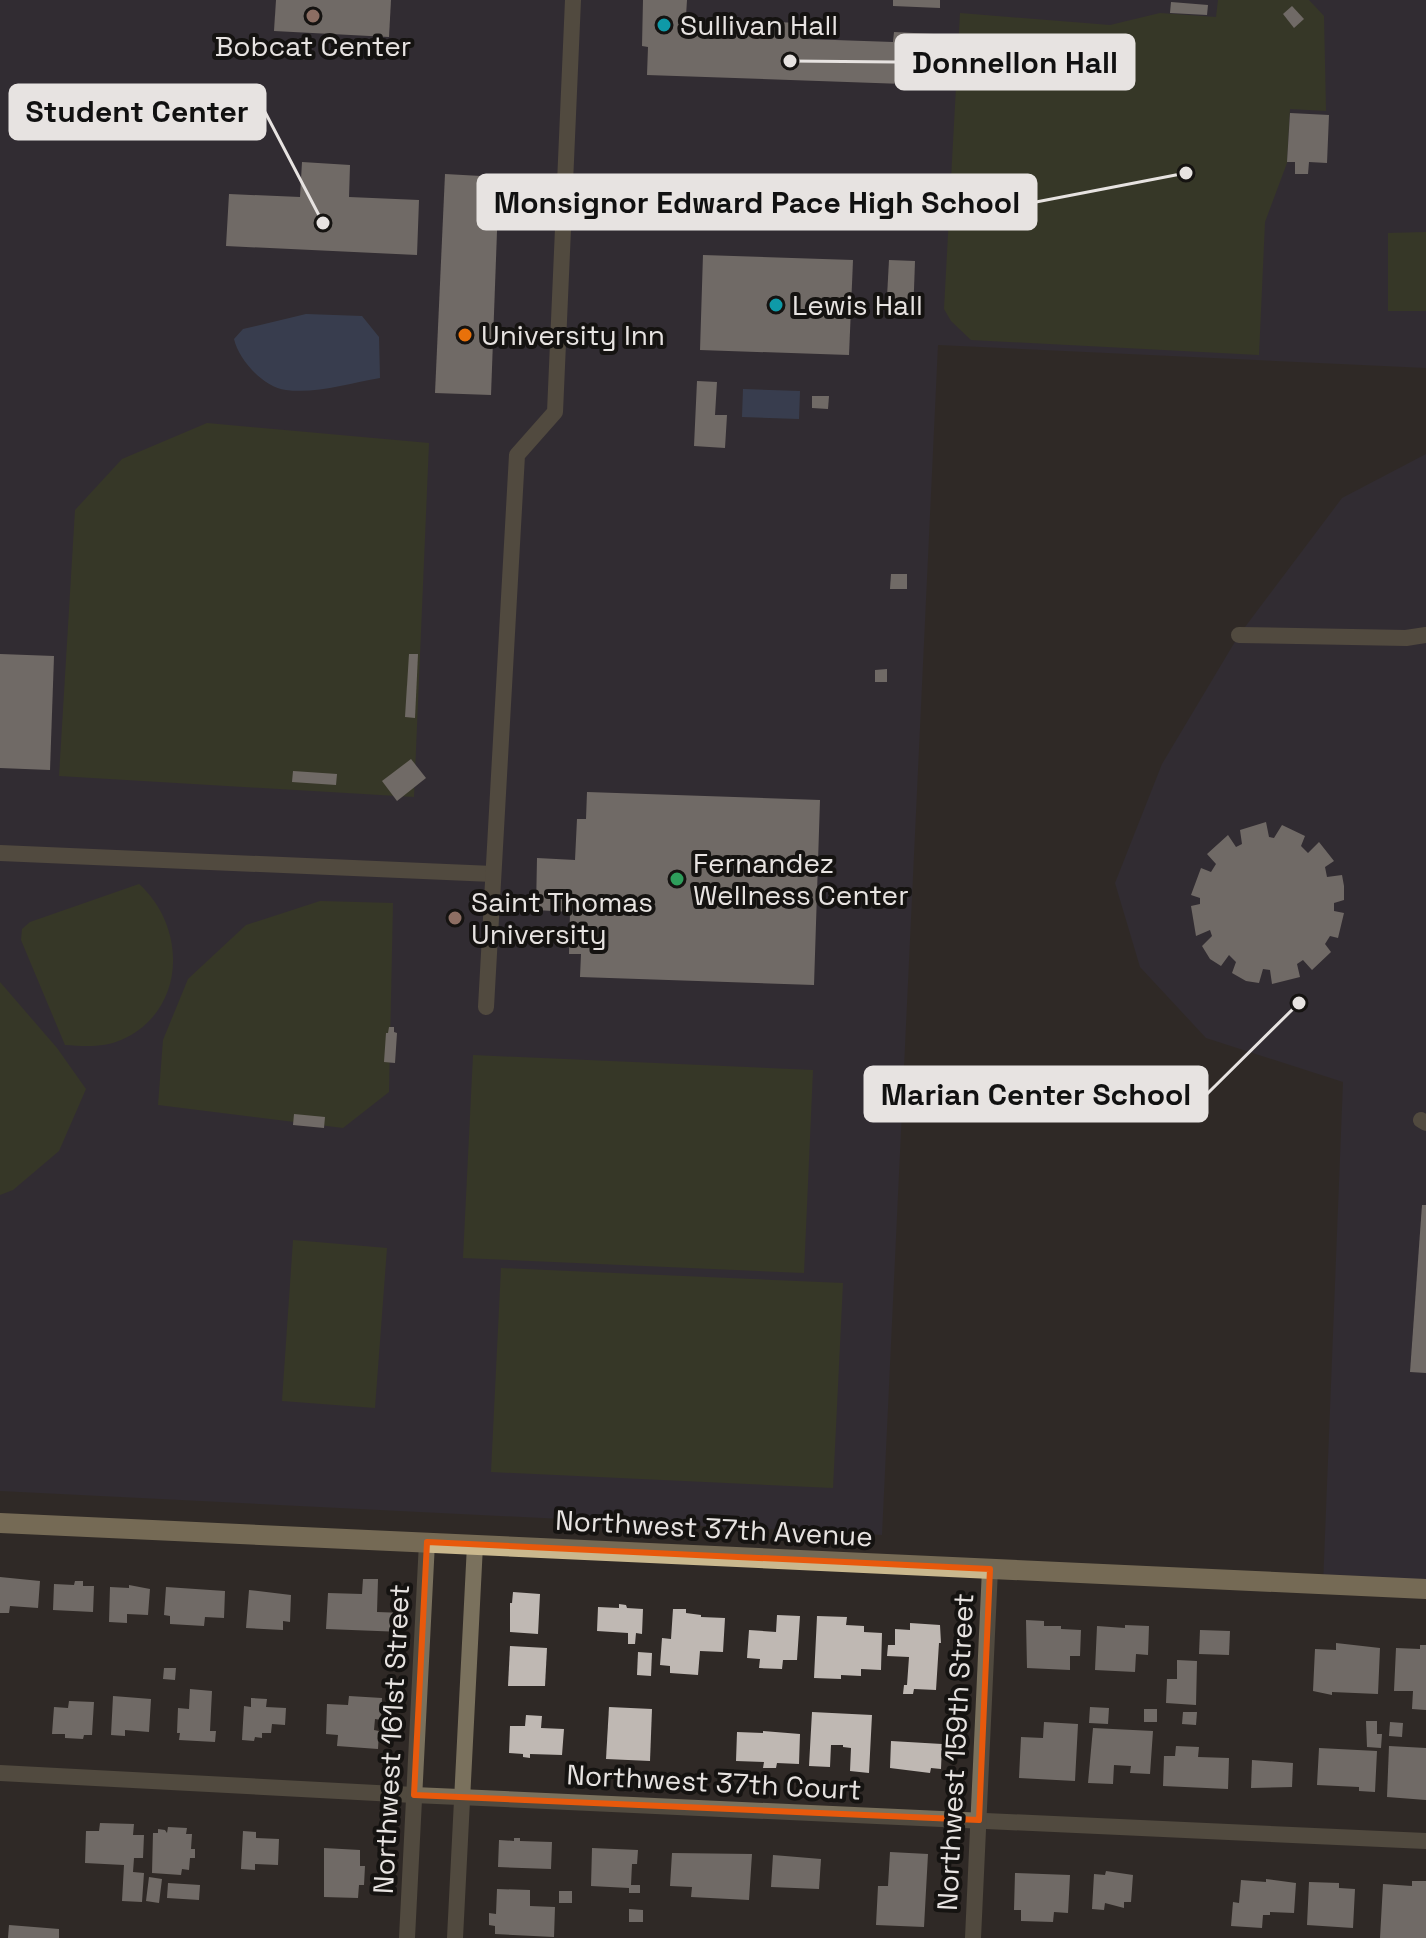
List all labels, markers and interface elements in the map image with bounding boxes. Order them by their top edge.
marker: Bobcat Center [304,7,322,25]
place label: Sullivan Hall [680,7,838,43]
marker: Sullivan Hall [655,16,673,34]
place label: Bobcat Center [215,28,411,64]
callout: Donnellon Hall [896,35,1134,89]
text: Donnellon Hall [912,43,1118,82]
callout: Student Center [10,85,265,139]
text: Student Center [25,92,249,131]
callout: Monsignor Edward Pace High School [478,175,1036,229]
text: Monsignor Edward Pace High School [494,183,1020,222]
place label: Lewis Hall [792,287,923,323]
marker: Lewis Hall [767,296,785,314]
place label: University Inn [481,317,665,353]
marker: University Inn [456,326,474,344]
place label: Fernandez Wellness Center [693,845,909,913]
marker: Fernandez Wellness Center [668,870,686,888]
place label: Saint Thomas University [471,884,653,952]
marker: Saint Thomas University [446,909,464,927]
callout: Marian Center School [865,1067,1207,1121]
text: Marian Center School [881,1075,1191,1114]
street label: Northwest 37th Avenue [554,1502,874,1554]
street label: Northwest 161st Street [365,1583,417,1895]
street label: Northwest 159th Street [929,1592,981,1912]
street label: Northwest 37th Court [566,1756,862,1808]

